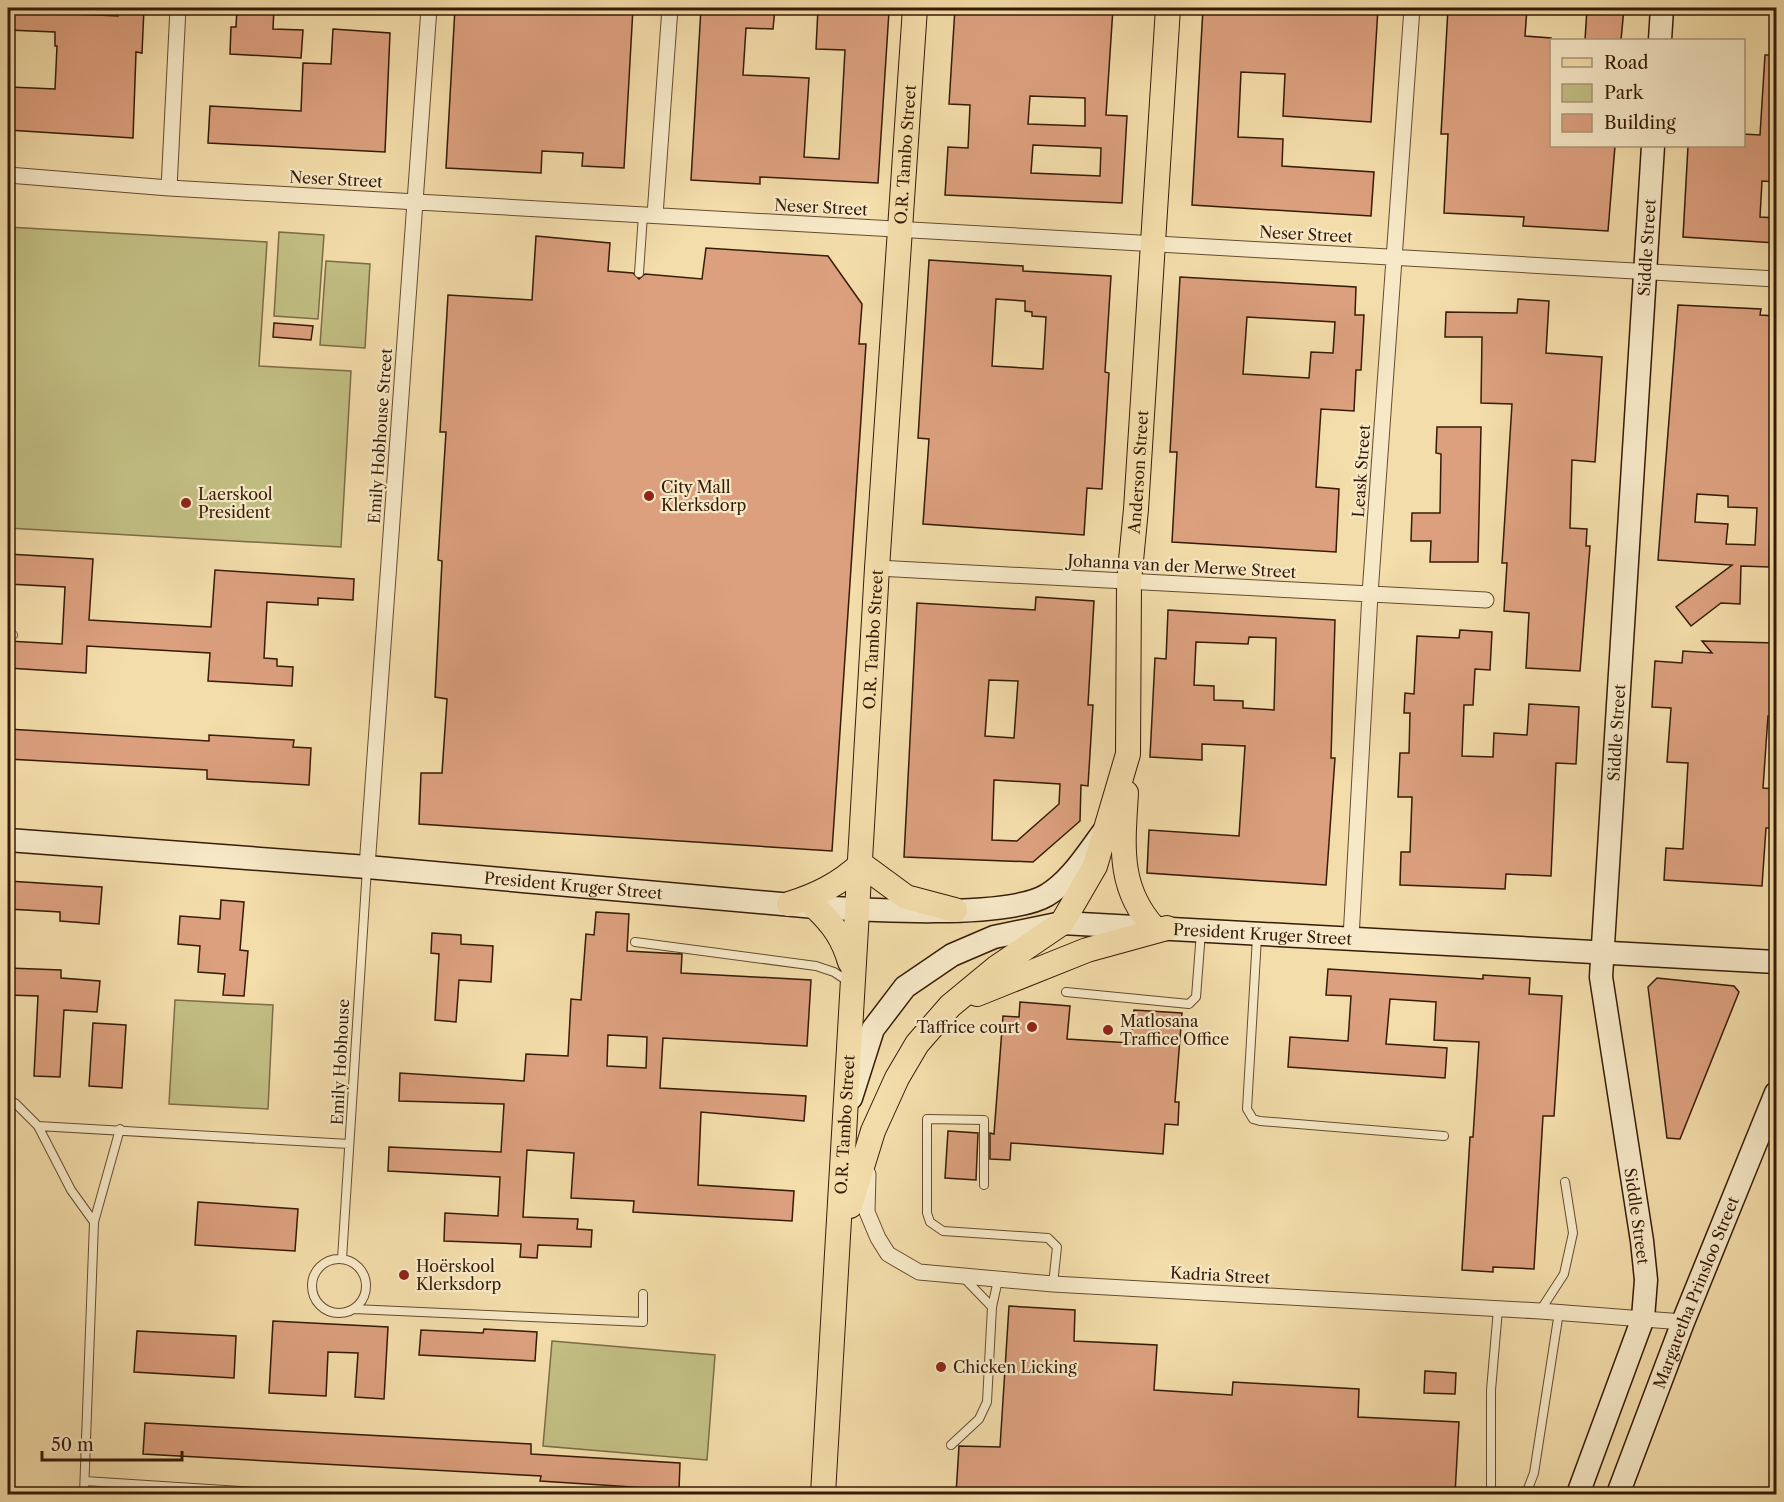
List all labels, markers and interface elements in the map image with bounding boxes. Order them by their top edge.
legend [1550,39,1745,147]
text: Road [1604,52,1649,74]
text: Park [1604,82,1645,104]
street label: O.R. Tambo Street [890,84,920,225]
text: Building [1604,112,1676,134]
street label: Neser Street [289,167,384,191]
street label: Neser Street [774,195,869,219]
street label: Siddle Street [1634,198,1660,297]
street label: Neser Street [1259,222,1354,246]
street label: Emily Hobhouse Street [364,347,396,525]
street label: Anderson Street [1124,409,1152,536]
street label: Leask Street [1348,423,1374,518]
place label: City Mall Klerksdorp [661,477,746,515]
place label: Laerskool President [198,484,273,522]
marker: City Mall Klerksdorp [642,489,656,503]
marker: Laerskool President [179,496,193,510]
street label: Johanna van der Merwe Street [1064,550,1297,582]
street label: O.R. Tambo Street [859,569,887,710]
street label: Siddle Street [1603,683,1629,782]
street label: President Kruger Street [483,867,664,903]
street label: President Kruger Street [1173,919,1353,949]
street label: Emily Hobhouse [327,998,353,1126]
place label: Matlosana Traffice Office [1120,1011,1229,1049]
place label: Taffrice court [916,1017,1020,1037]
marker: Taffrice court [1025,1020,1039,1034]
marker: Matlosana Traffice Office [1101,1023,1115,1037]
street label: O.R. Tambo Street [830,1054,859,1195]
street label: Siddle Street [1620,1166,1654,1266]
street label: Margaretha Prinsloo Street [1649,1193,1743,1391]
place label: Hoërskool Klerksdorp [416,1256,501,1294]
street label: Kadria Street [1169,1262,1271,1288]
marker: Hoërskool Klerksdorp [397,1268,411,1282]
place label: Chicken Licking [953,1357,1077,1377]
marker: Chicken Licking [934,1360,948,1374]
scale bar [42,1424,182,1462]
text: 50 m [51,1434,94,1456]

